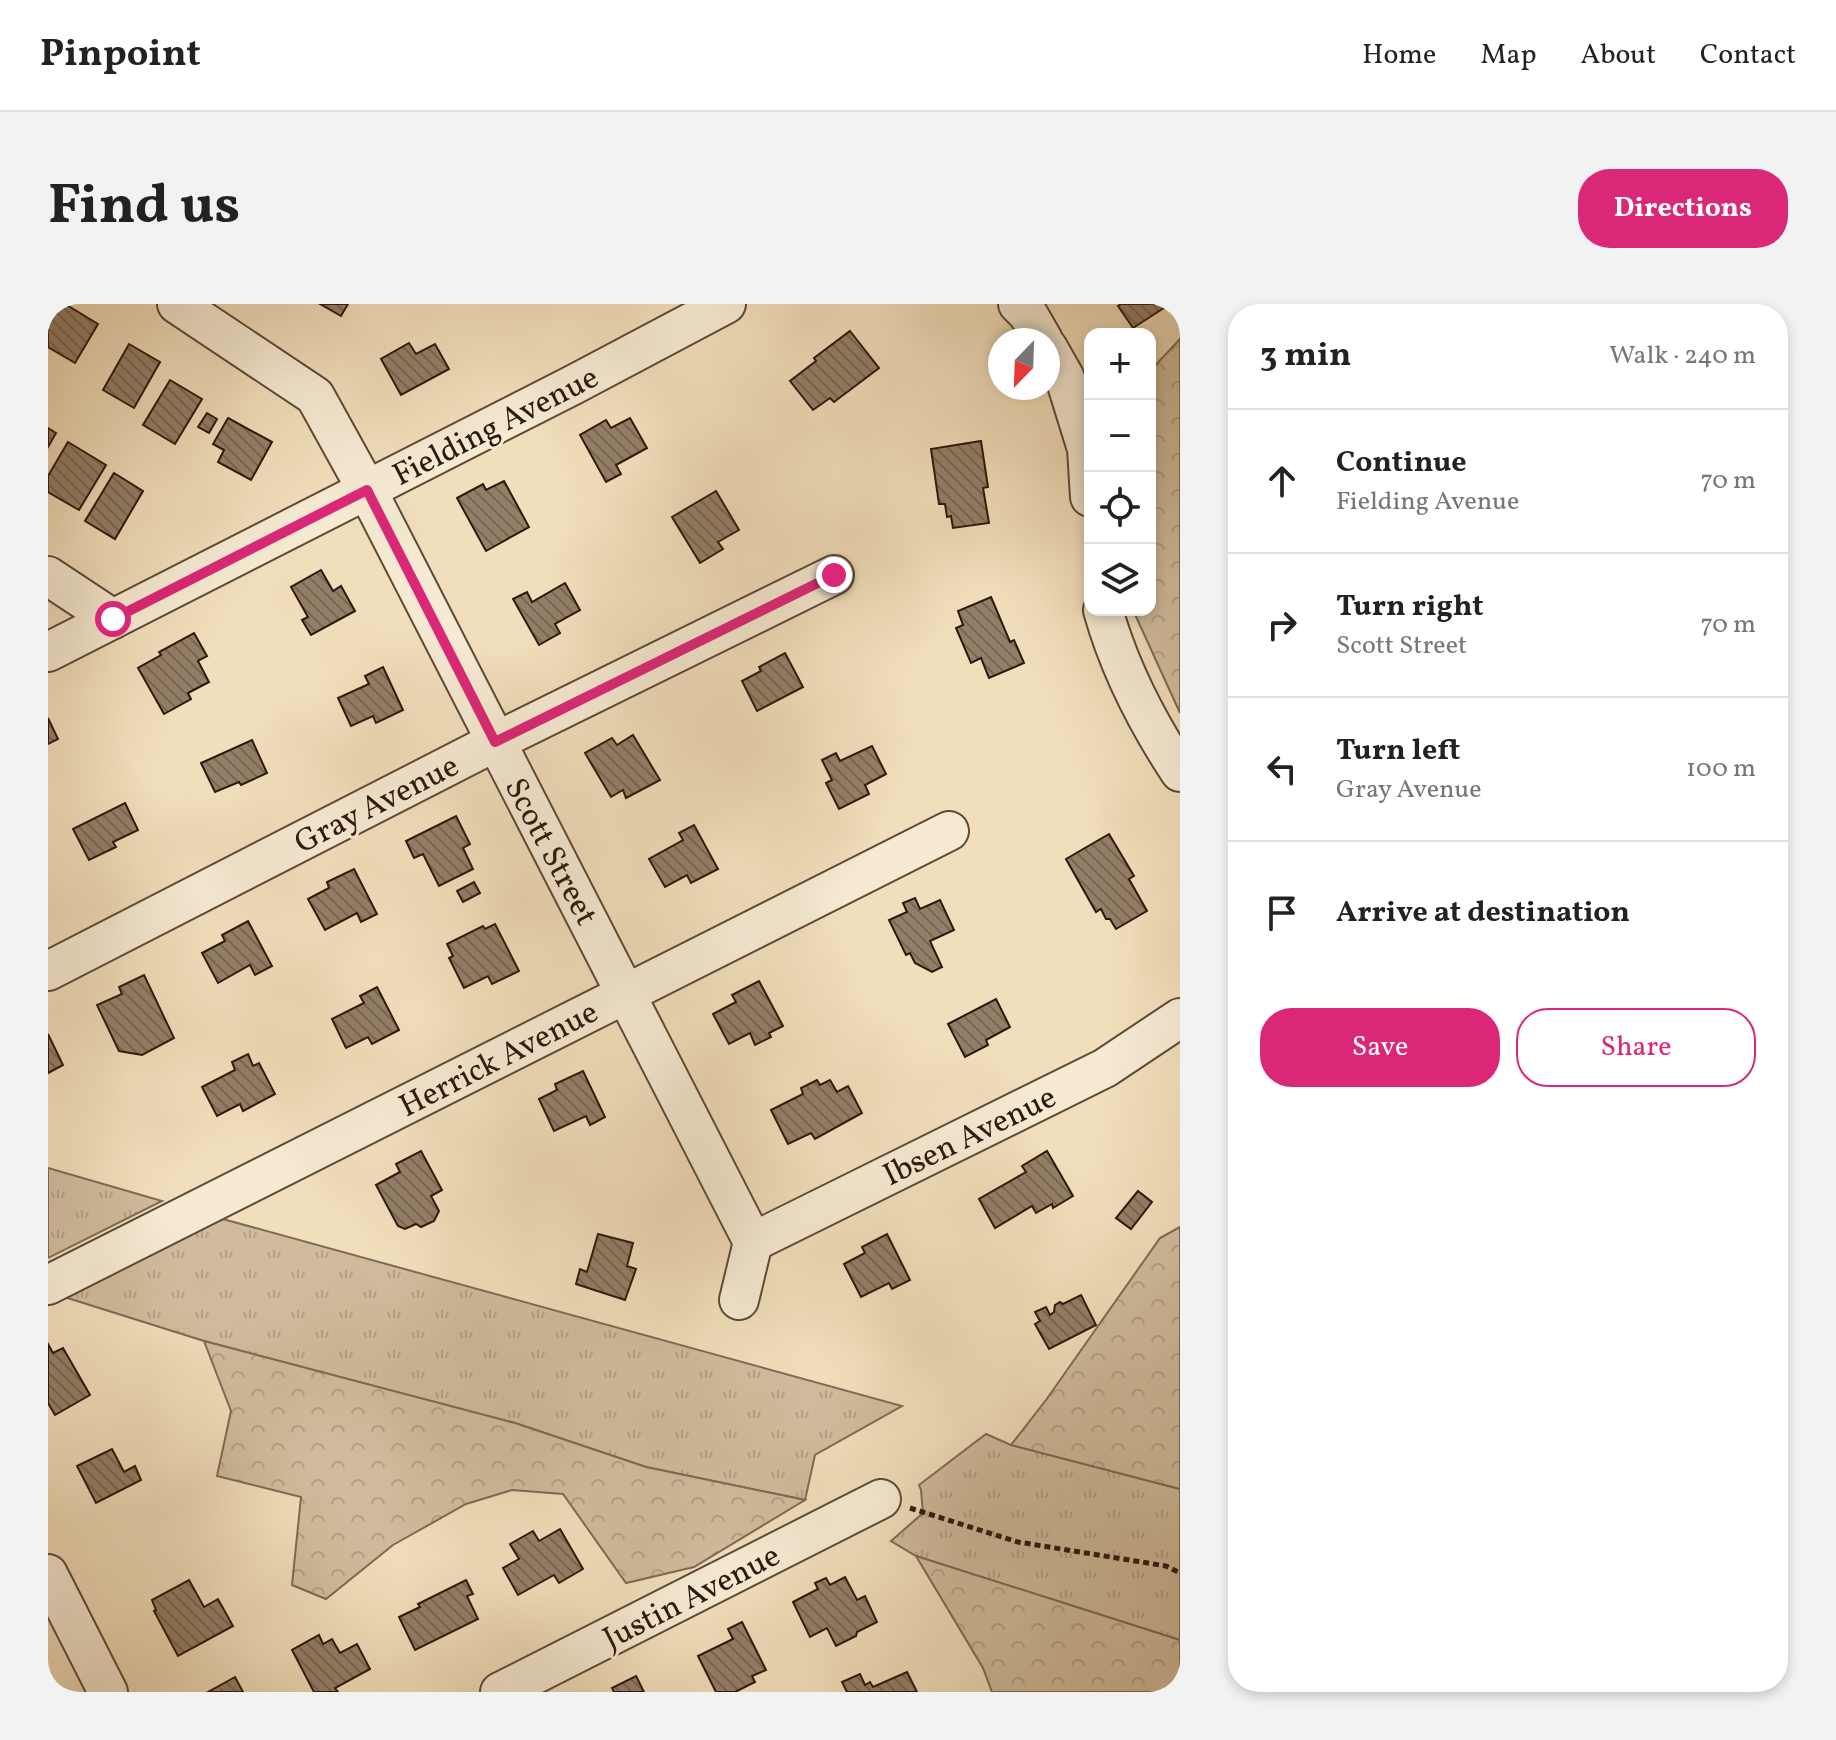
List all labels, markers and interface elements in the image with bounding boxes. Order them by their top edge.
text: Pinpoint [40,29,201,82]
text: Home [1362,36,1436,75]
text: Map [1480,36,1536,75]
text: About [1580,36,1656,75]
text: Contact [1700,36,1796,75]
text: Find us [48,169,240,247]
button: Directions [1578,169,1788,248]
north arrow [988,328,1060,400]
map controls [1084,328,1156,616]
button: + [1084,328,1156,400]
text: 3 min [1260,333,1351,380]
text: Walk · 240 m [1609,338,1756,374]
street label: Fielding Avenue [386,357,607,498]
button: − [1084,400,1156,472]
text: Continue [1336,442,1467,484]
icon: ahead [1260,459,1304,503]
text: 70 m [1701,463,1756,499]
button: locate [1084,472,1156,544]
text: Fielding Avenue [1336,484,1519,520]
button: layers [1084,544,1156,616]
route end [816,557,852,593]
text: Turn right [1336,586,1484,628]
route start [95,601,131,637]
icon: right [1260,603,1304,647]
text: 70 m [1701,607,1756,643]
text: Scott Street [1336,628,1467,664]
text: Turn left [1336,730,1460,772]
street label: Gray Avenue [288,745,467,866]
icon: left [1260,747,1304,791]
text: 100 m [1686,751,1756,787]
street label: Scott Street [492,771,607,934]
text: Gray Avenue [1336,772,1482,808]
icon: arrive [1260,891,1304,935]
text: Arrive at destination [1336,892,1630,934]
street label: Herrick Avenue [392,992,606,1130]
button: Save [1260,1008,1500,1087]
button: Share [1516,1008,1756,1087]
street label: Ibsen Avenue [876,1077,1064,1199]
street label: Justin Avenue [596,1535,788,1662]

